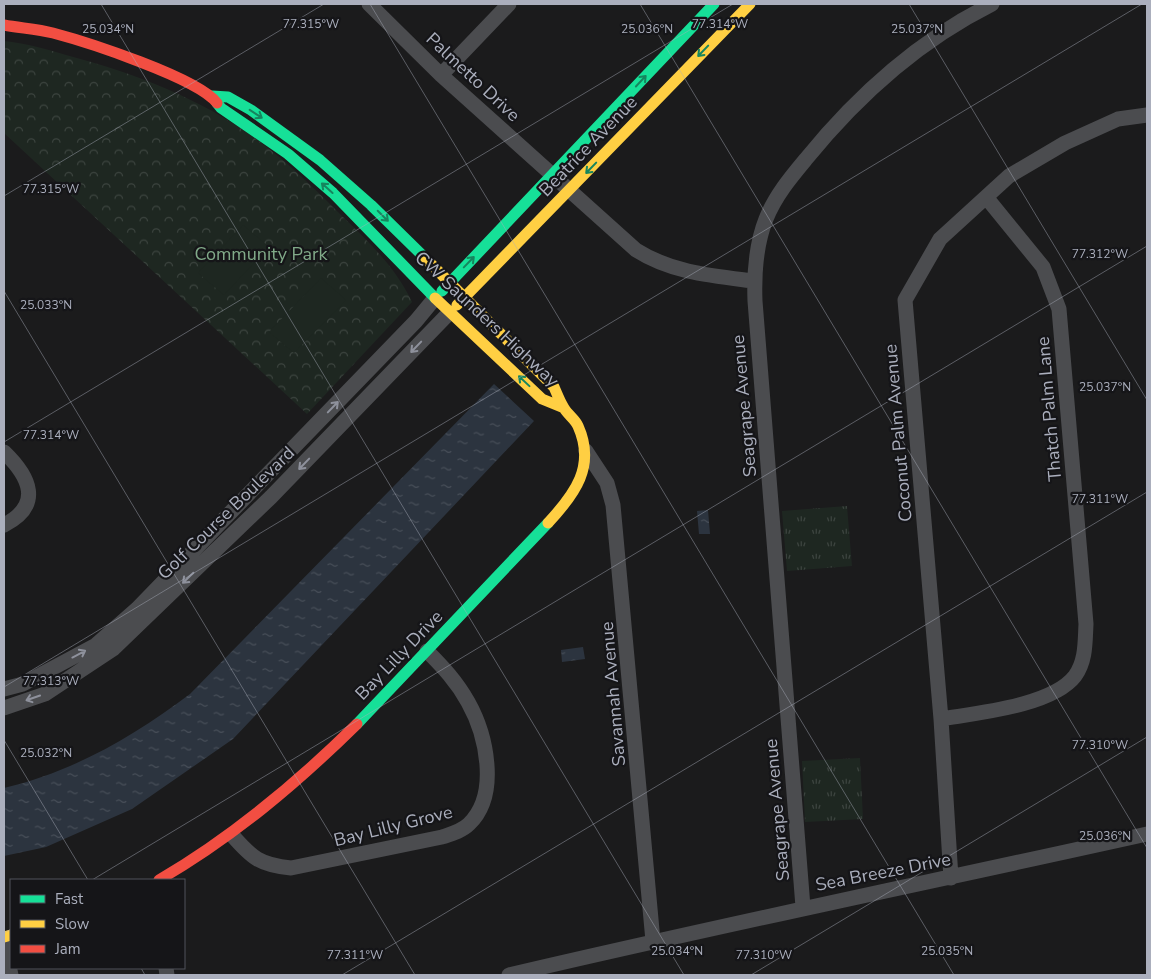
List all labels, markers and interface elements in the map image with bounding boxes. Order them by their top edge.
text: 77.315°W [283,16,339,32]
text: 77.314°W [692,16,748,32]
text: 25.034°N [82,21,134,37]
text: 25.036°N [621,21,673,37]
text: 25.037°N [891,21,943,37]
street label: Palmetto Drive [421,27,525,127]
one-way arrow [698,45,710,57]
one-way arrow [635,75,647,88]
street label: Beatrice Avenue [534,90,642,202]
one-way arrow [249,109,263,119]
one-way arrow [585,162,597,174]
text: 77.315°W [23,181,79,197]
one-way arrow [321,182,334,194]
one-way arrow [376,209,388,221]
park label: Community Park [194,242,329,266]
street label: CW Saunders Highway [410,246,565,393]
text: 77.312°W [1072,246,1128,262]
one-way arrow [463,256,475,269]
text: 25.033°N [20,297,72,313]
street label: Seagrape Avenue [726,334,762,478]
street label: Thatch Palm Lane [1031,336,1067,482]
one-way arrow [410,341,423,353]
street label: Coconut Palm Avenue [878,343,918,523]
one-way arrow [518,376,530,388]
text: 25.037°N [1079,379,1131,395]
one-way arrow [327,400,339,413]
text: 77.314°W [23,427,79,443]
street label: Golf Course Boulevard [152,441,300,585]
one-way arrow [298,457,310,470]
text: 77.311°W [1072,491,1128,507]
one-way arrow [182,571,194,583]
street label: Bay Lilly Drive [350,605,448,705]
street label: Savannah Avenue [595,621,631,767]
one-way arrow [71,649,86,658]
text: 77.313°W [23,673,79,689]
one-way arrow [26,694,41,703]
text: 77.310°W [1072,737,1128,753]
street label: Seagrape Avenue [759,738,795,882]
text: 25.032°N [20,745,72,761]
street label: Bay Lilly Grove [331,800,455,852]
text: 25.036°N [1079,828,1131,844]
street label: Sea Breeze Drive [813,847,953,897]
legend [10,879,185,969]
text: Fast [55,889,84,909]
text: Slow [55,914,90,934]
text: Jam [54,939,81,959]
text: 25.034°N [651,943,703,959]
text: 25.035°N [921,943,973,959]
text: 77.311°W [327,947,383,963]
text: 77.310°W [736,947,792,963]

